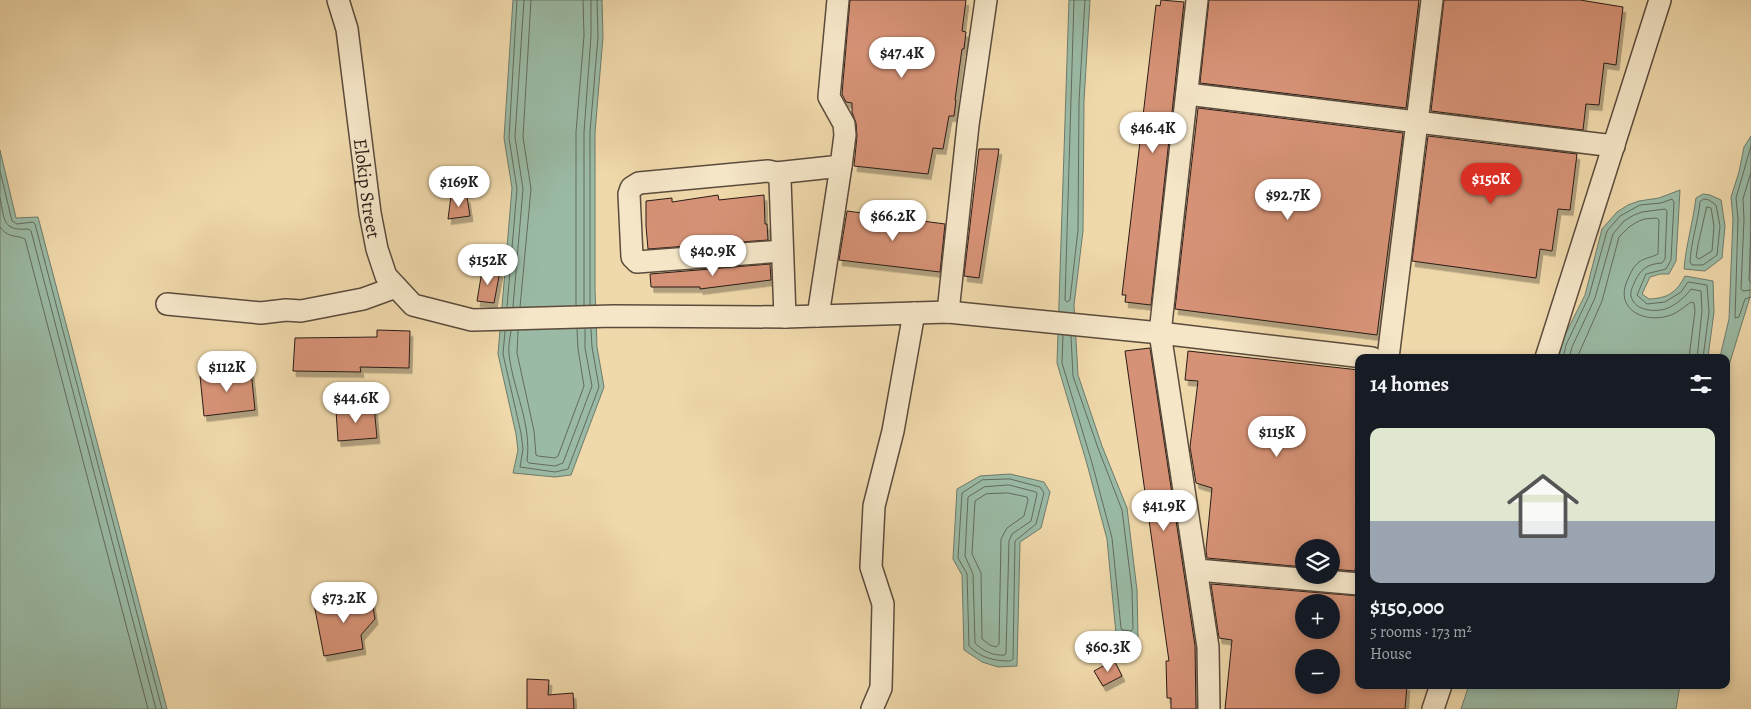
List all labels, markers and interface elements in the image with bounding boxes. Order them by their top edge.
pin: $47.4K [861,36,943,79]
text: $47.4K [880,42,924,64]
pin: $46.4K [1112,112,1194,154]
text: $46.4K [1131,117,1175,139]
street label: Elokip Street [347,137,387,241]
pin: $150K [1456,162,1526,205]
pin: $169K [424,166,494,208]
text: $150K [1472,168,1510,190]
text: $169K [440,171,478,193]
pin: $92.7K [1247,178,1329,221]
text: $92.7K [1266,184,1310,206]
pin: $66.2K [852,200,934,242]
text: $66.2K [870,205,916,227]
pin: $40.9K [672,234,754,277]
text: $40.9K [690,240,736,262]
pin: $152K [453,244,523,286]
text: $152K [469,249,507,271]
pin: $112K [192,350,262,393]
text: $112K [208,356,246,378]
text: 14 homes [1370,370,1449,398]
icon: filters [1687,370,1715,398]
pin: $44.6K [315,382,397,424]
text: $44.6K [334,387,378,409]
pin: $115K [1242,416,1312,458]
text: $115K [1259,421,1295,443]
icon: home [1498,461,1588,551]
pin: $41.9K [1123,490,1205,532]
text: $41.9K [1142,495,1186,517]
map controls [1295,539,1340,694]
button: layers [1295,539,1340,584]
pin: $73.2K [303,582,385,624]
text: $73.2K [322,587,366,609]
text: $150,000 [1370,593,1444,621]
button: + [1295,594,1340,639]
text: 5 rooms · 173 m² [1370,621,1472,643]
pin: $60.3K [1067,630,1149,673]
text: $60.3K [1086,636,1130,658]
text: House [1370,643,1412,665]
button: − [1295,649,1340,694]

